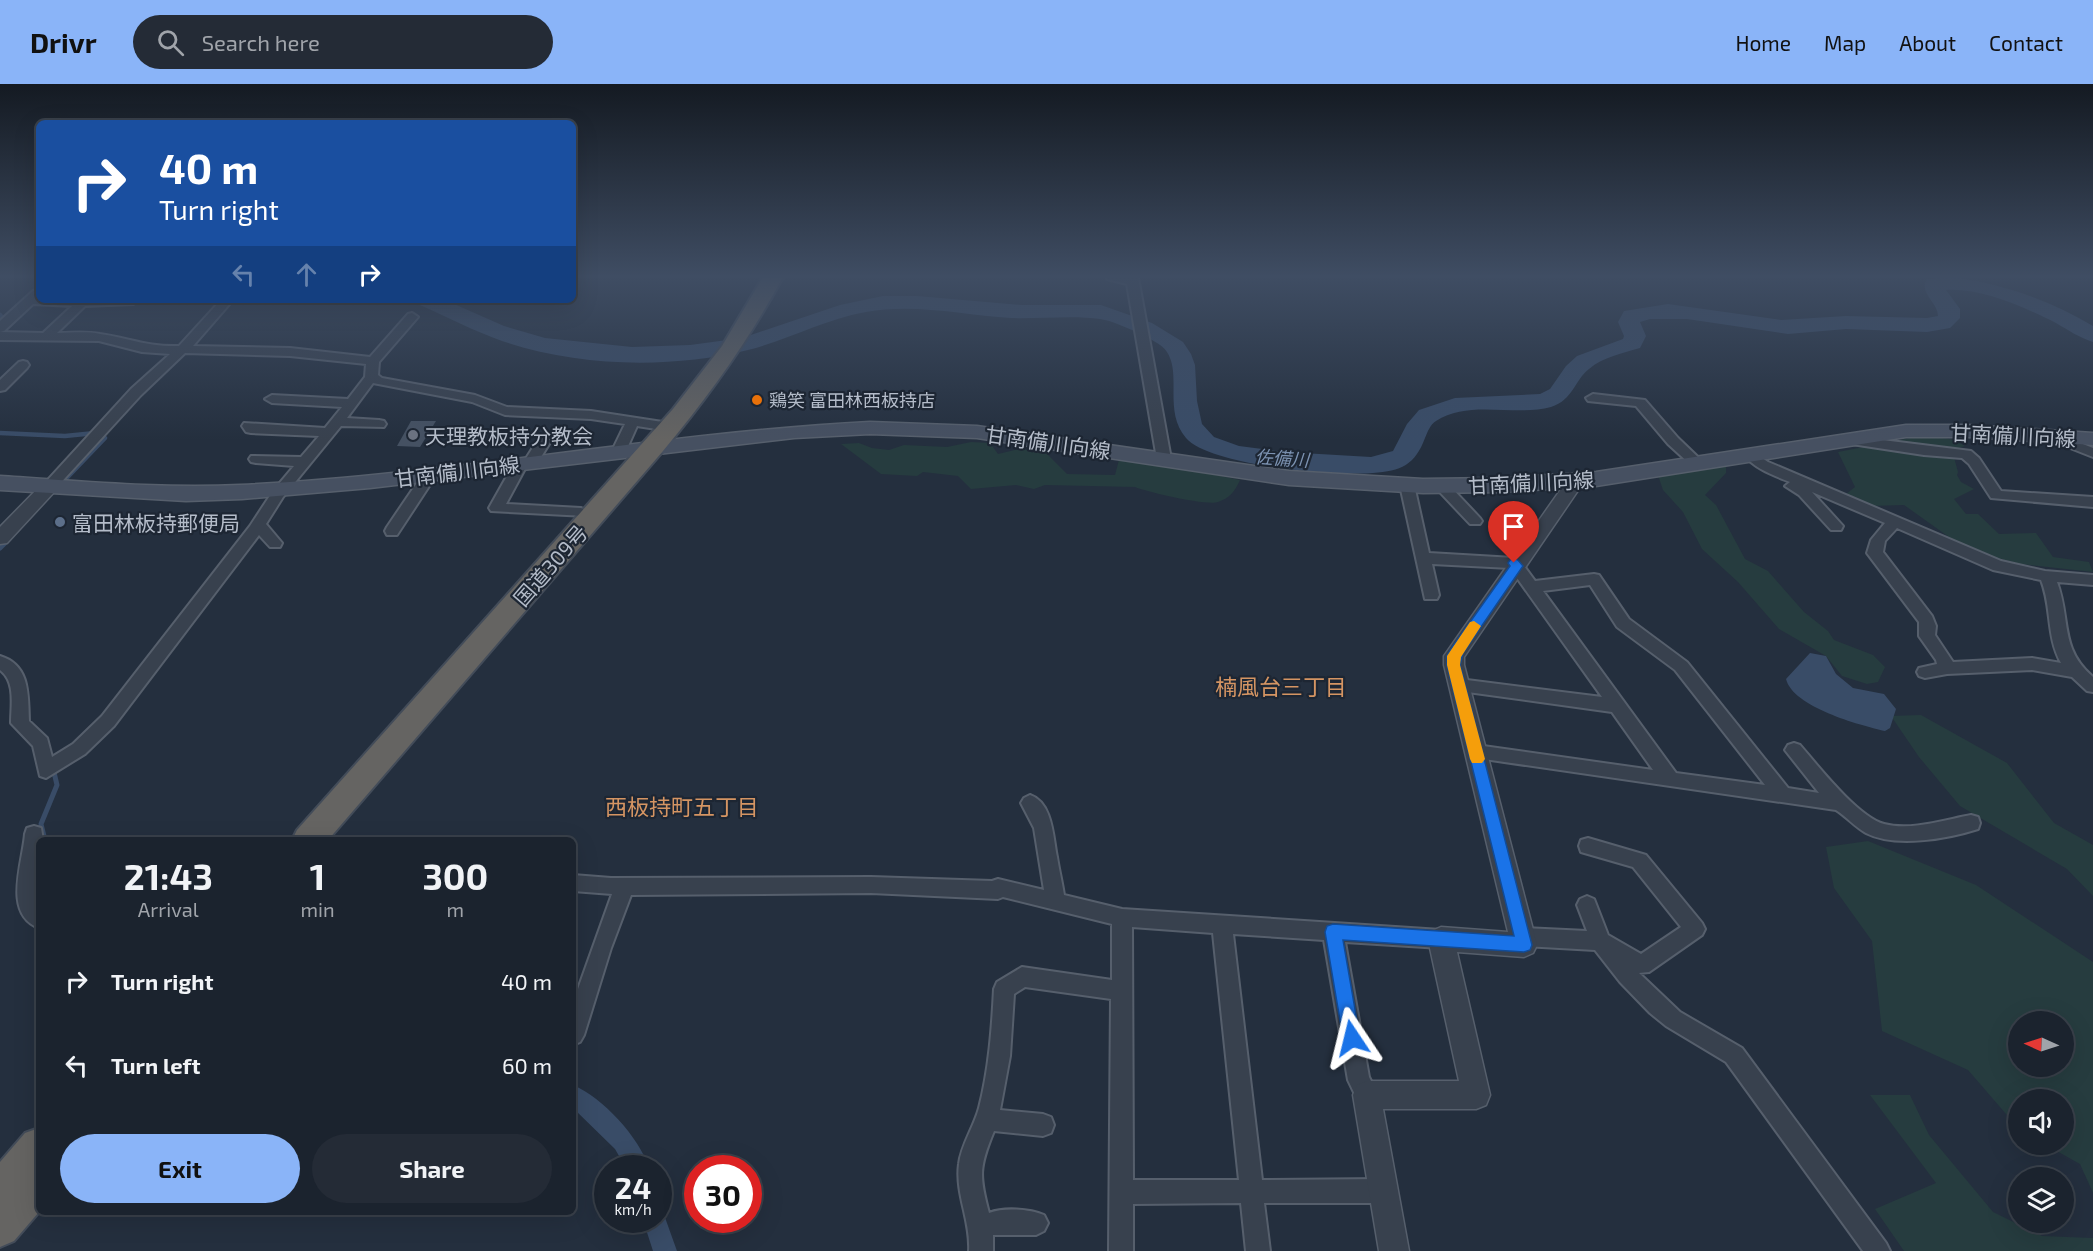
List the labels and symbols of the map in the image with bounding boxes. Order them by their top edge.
place label: 鶏笑 富田林西板持店 [769,389,935,411]
marker: 鶏笑 富田林西板持店 [750,393,764,407]
street label: 甘南備川向線 [1949,419,2077,451]
street label: 甘南備川向線 [984,421,1112,463]
place label: 天理教板持分教会 [425,423,593,448]
marker: 天理教板持分教会 [406,428,420,442]
water label: 佐備川 [1254,445,1312,471]
street label: 甘南備川向線 [393,451,521,491]
street label: 甘南備川向線 [1467,466,1595,498]
pin [1488,501,1539,563]
place label: 富田林板持郵便局 [72,510,240,535]
marker: 富田林板持郵便局 [53,515,67,529]
street label: 国道309号 [508,519,592,611]
district label: 楠風台三丁目 [1215,673,1347,699]
district label: 西板持町五丁目 [605,793,759,819]
position arrow [1320,1006,1384,1070]
north arrow [2008,1011,2074,1077]
speed limit sign: 30 [684,1155,762,1233]

